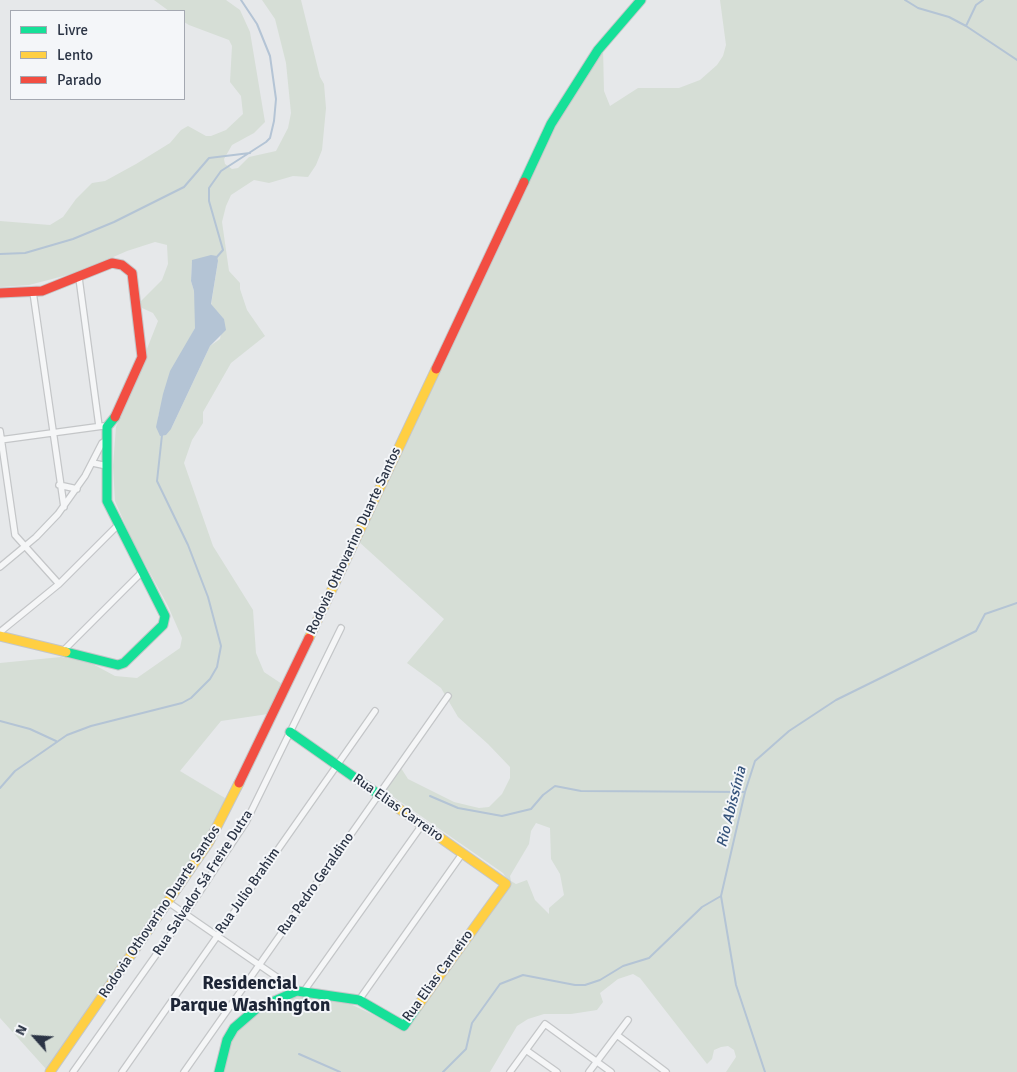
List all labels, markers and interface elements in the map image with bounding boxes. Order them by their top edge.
legend [10,10,185,100]
text: Livre [57,21,88,39]
text: Lento [57,46,93,64]
text: Parado [57,71,102,89]
street label: Rodovia Othovarino Duarte Santos [303,445,405,637]
water label: Rio Abissínia [713,765,751,849]
street label: Rua Elias Carreiro [350,771,446,845]
street label: Rua Salvador Sá Freire Dutra [150,807,256,959]
street label: Rodovia Othovarino Duarte Santos [96,823,224,1001]
street label: Rua Pedro Geraldino [274,829,358,939]
street label: Rua Julio Brahim [212,845,284,937]
street label: Rua Elias Carneiro [399,927,477,1025]
district label: Residencial Parque Washington [170,973,330,1017]
north arrow [10,1012,60,1062]
text: N [11,1022,31,1038]

